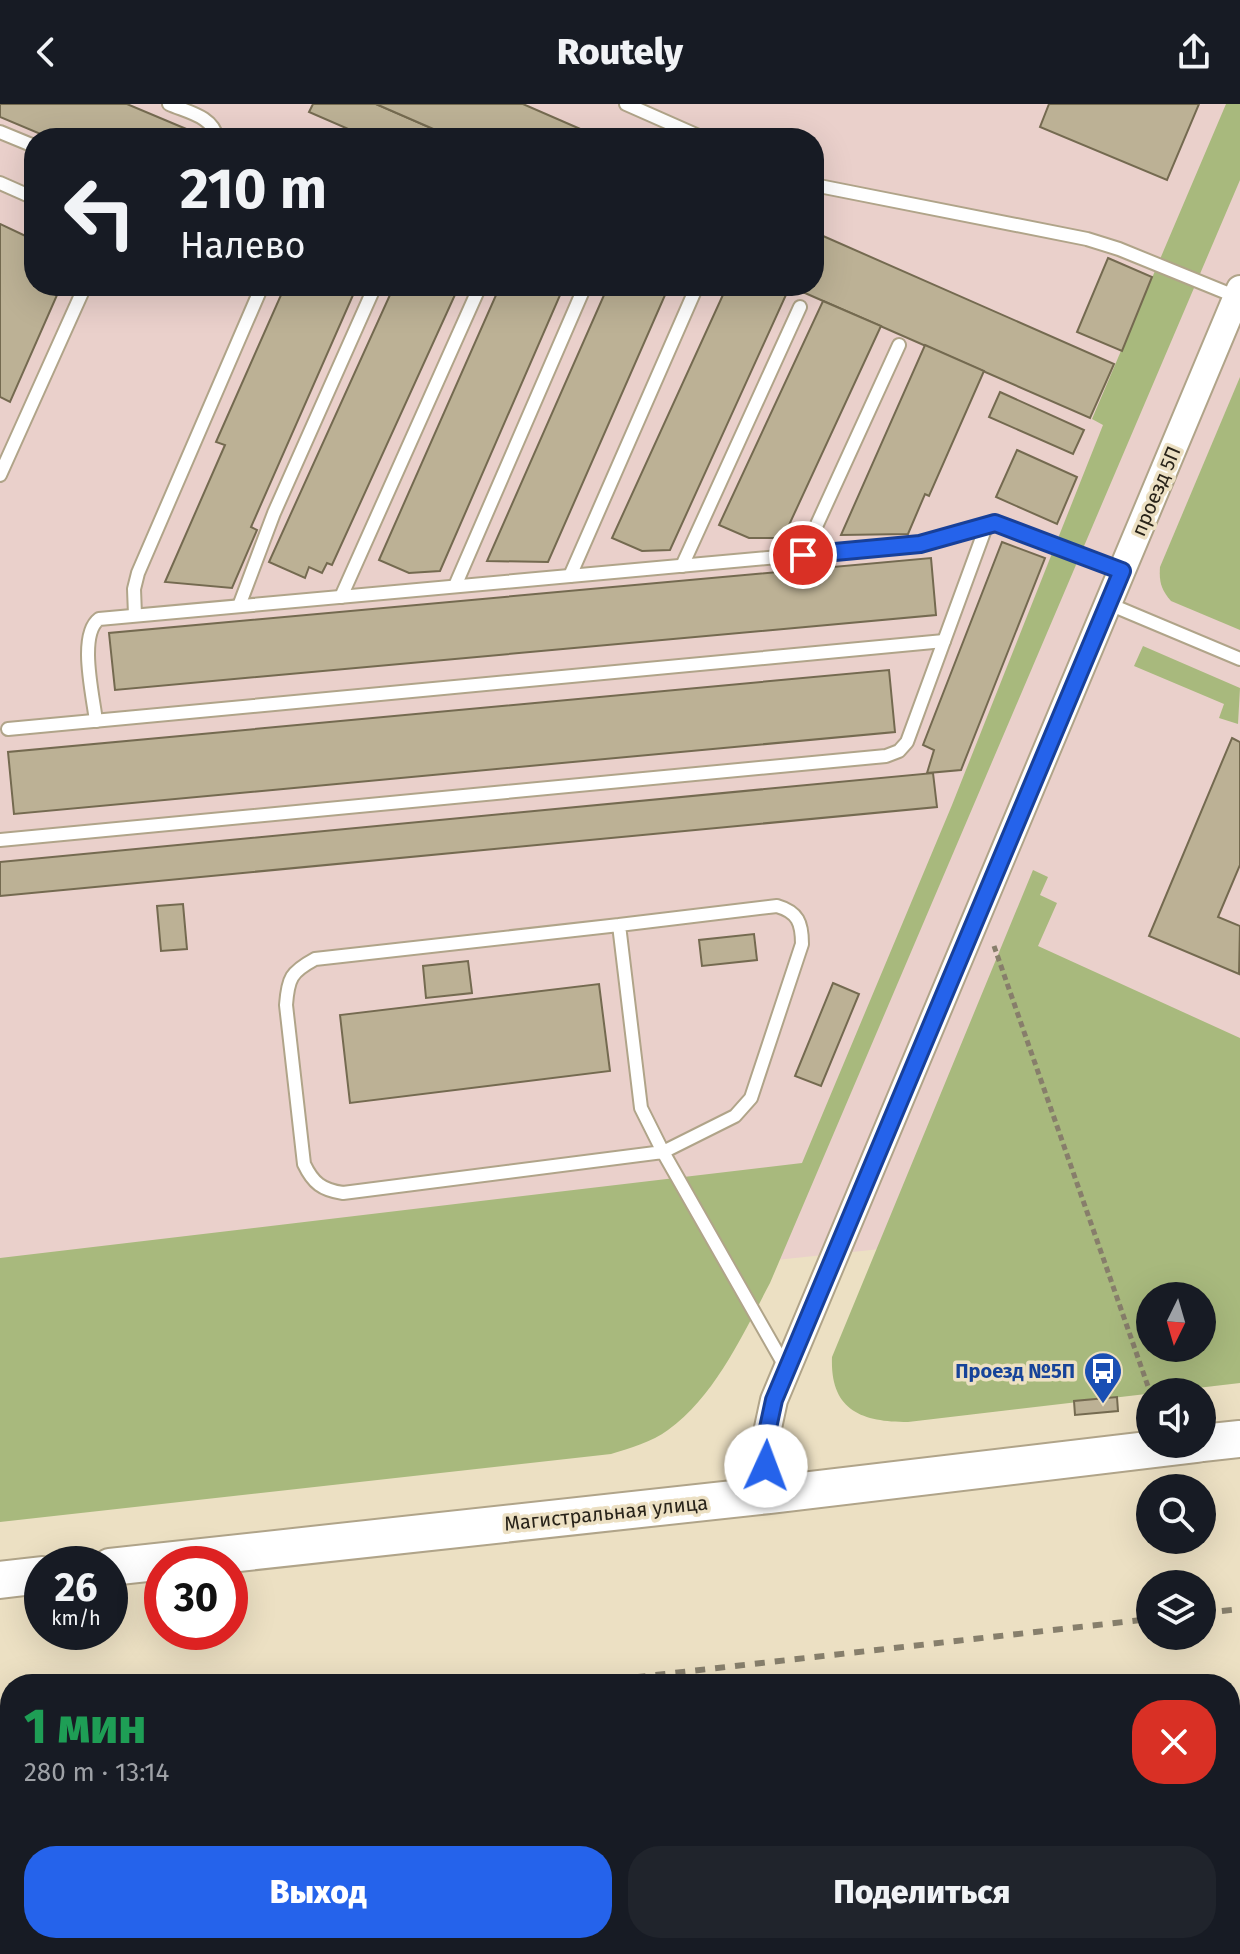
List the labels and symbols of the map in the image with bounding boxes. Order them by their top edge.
street label: проезд 5П [1126,442,1186,540]
pin [769,521,837,589]
north arrow [1136,1282,1216,1362]
bus stop icon: Проезд №5П [1082,1350,1124,1405]
place label: Проезд №5П [955,1359,1075,1383]
position arrow [724,1424,808,1508]
street label: Магистральная улица [503,1490,709,1536]
speed limit sign: 30 [144,1546,248,1650]

